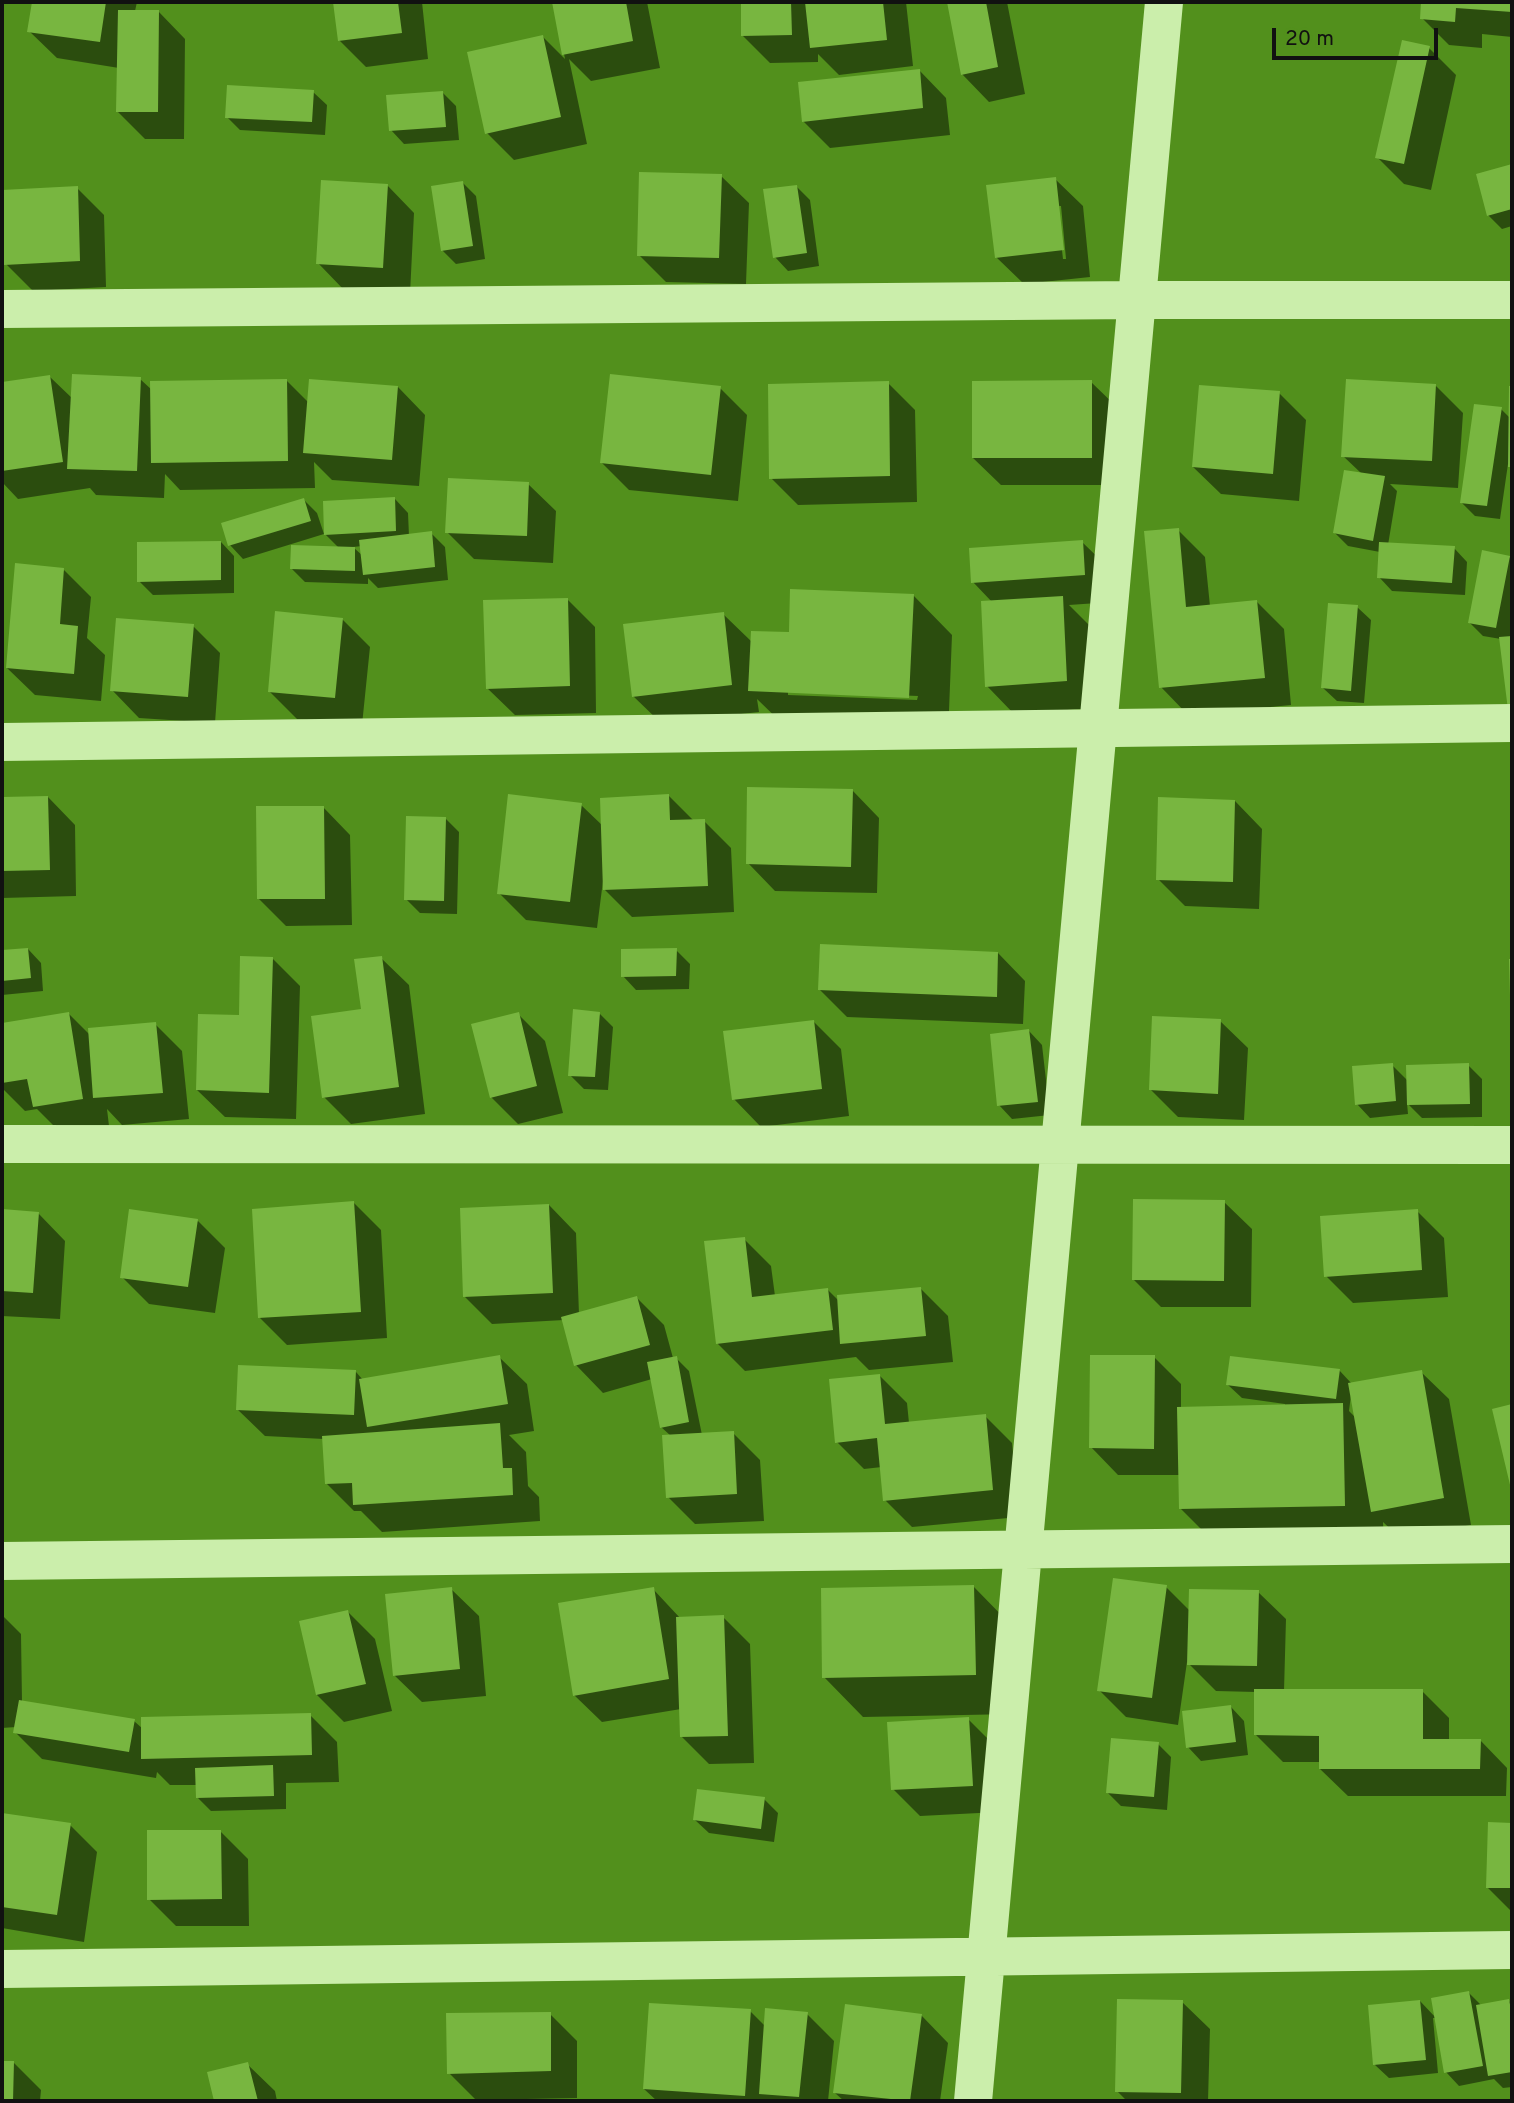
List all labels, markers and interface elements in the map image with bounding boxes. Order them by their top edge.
scale bar [1276,14,1442,58]
text: 20 m [1285,26,1334,53]

